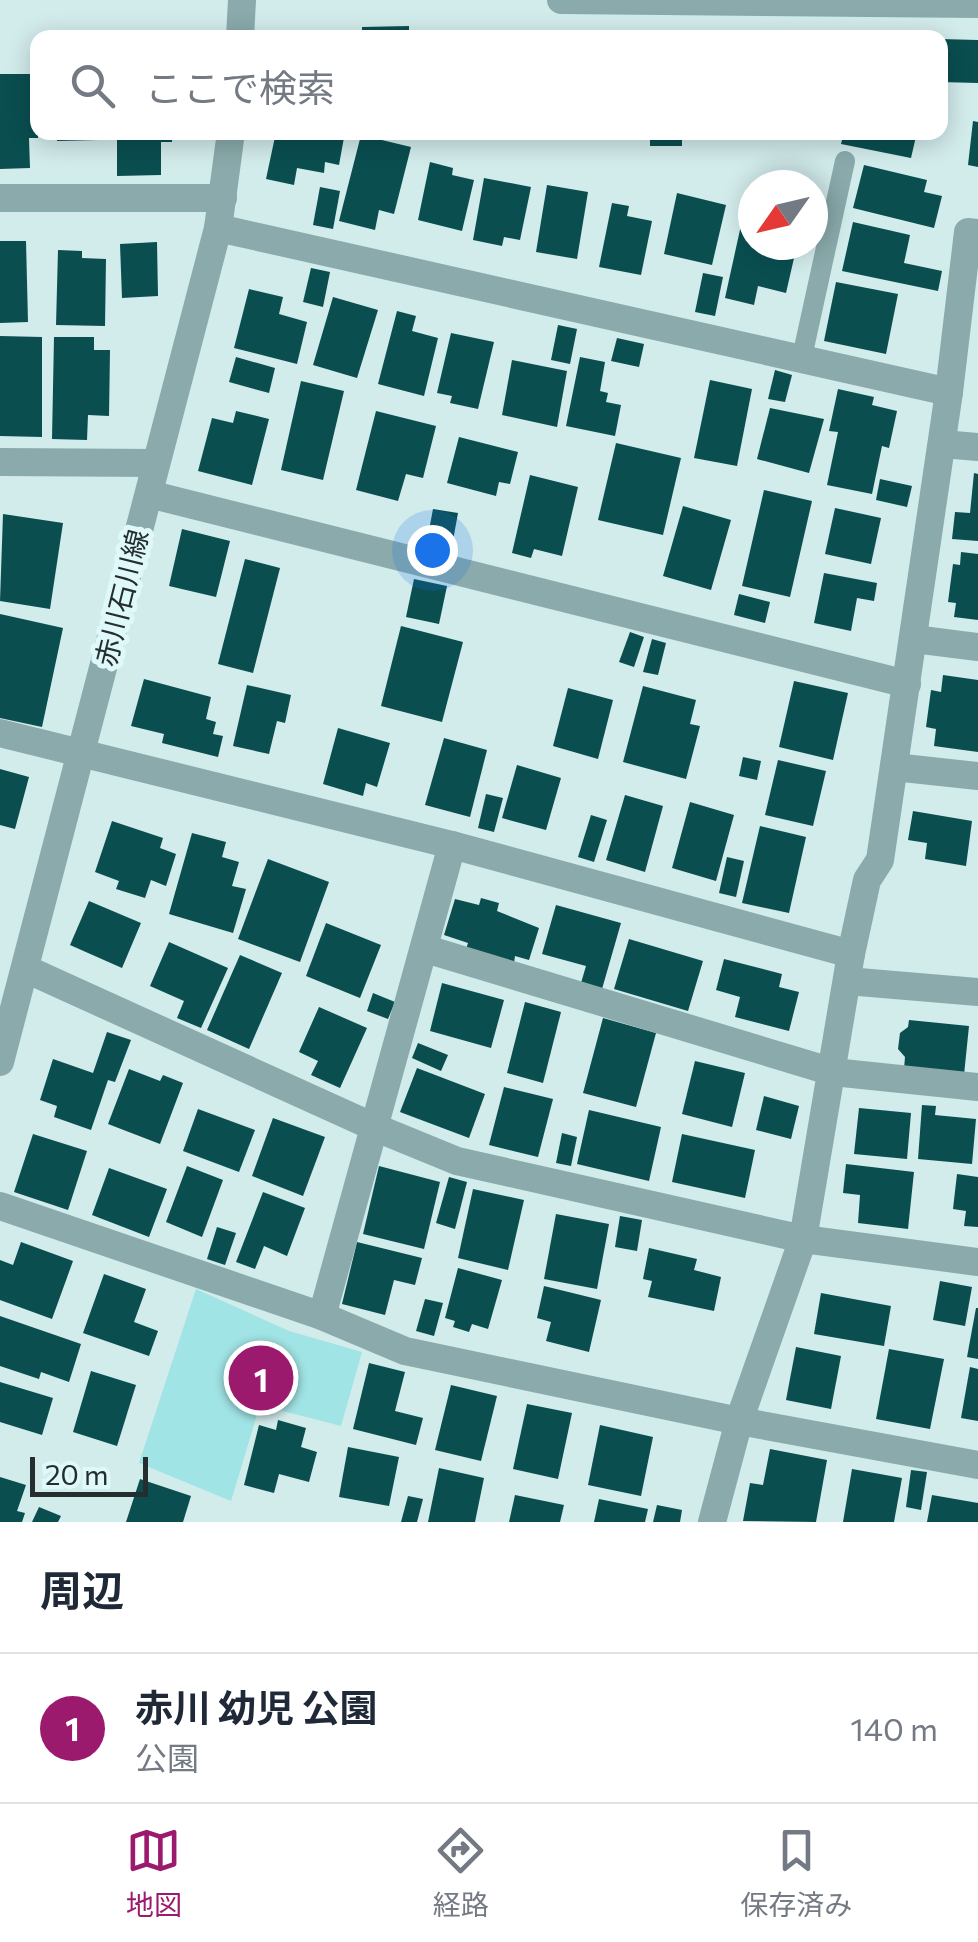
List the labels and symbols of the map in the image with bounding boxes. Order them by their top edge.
north arrow [738,170,828,260]
your location [407,525,458,576]
street label: 赤川石川線 [88,526,154,670]
pin: 1 [228,1340,294,1416]
scale bar [30,1452,148,1496]

